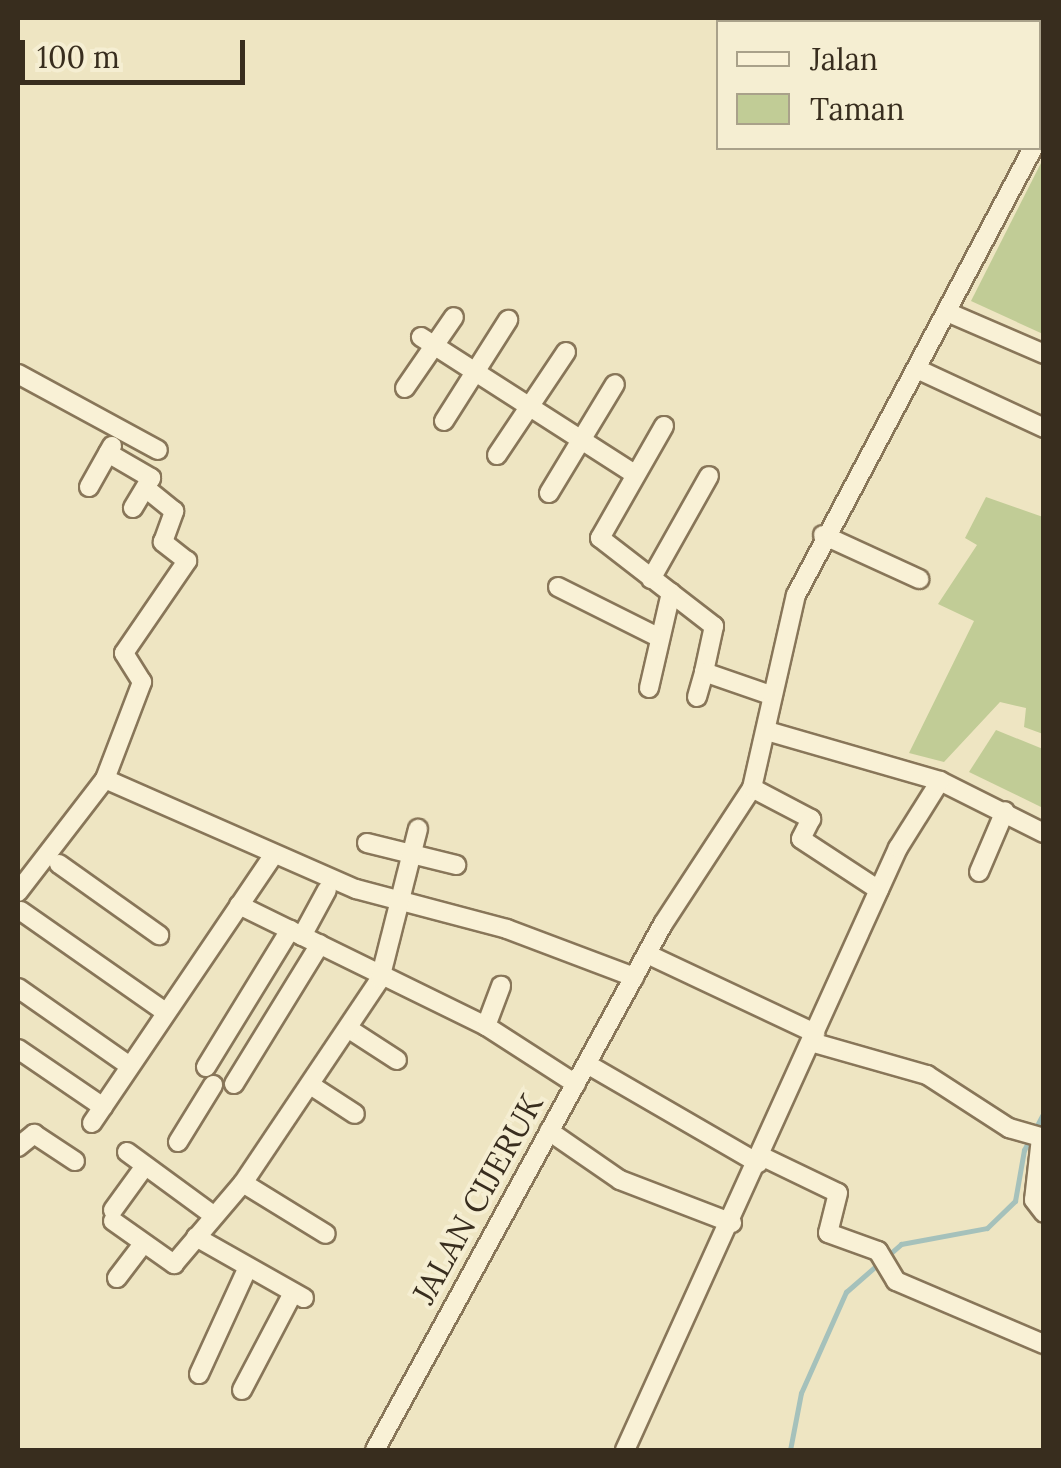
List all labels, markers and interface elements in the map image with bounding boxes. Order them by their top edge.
scale bar [25,20,250,82]
legend [716,20,1041,150]
text: 100 m [37,38,120,76]
text: Jalan [810,40,878,78]
text: Taman [810,90,904,128]
street label: JALAN CIJERUK [405,1088,551,1310]

